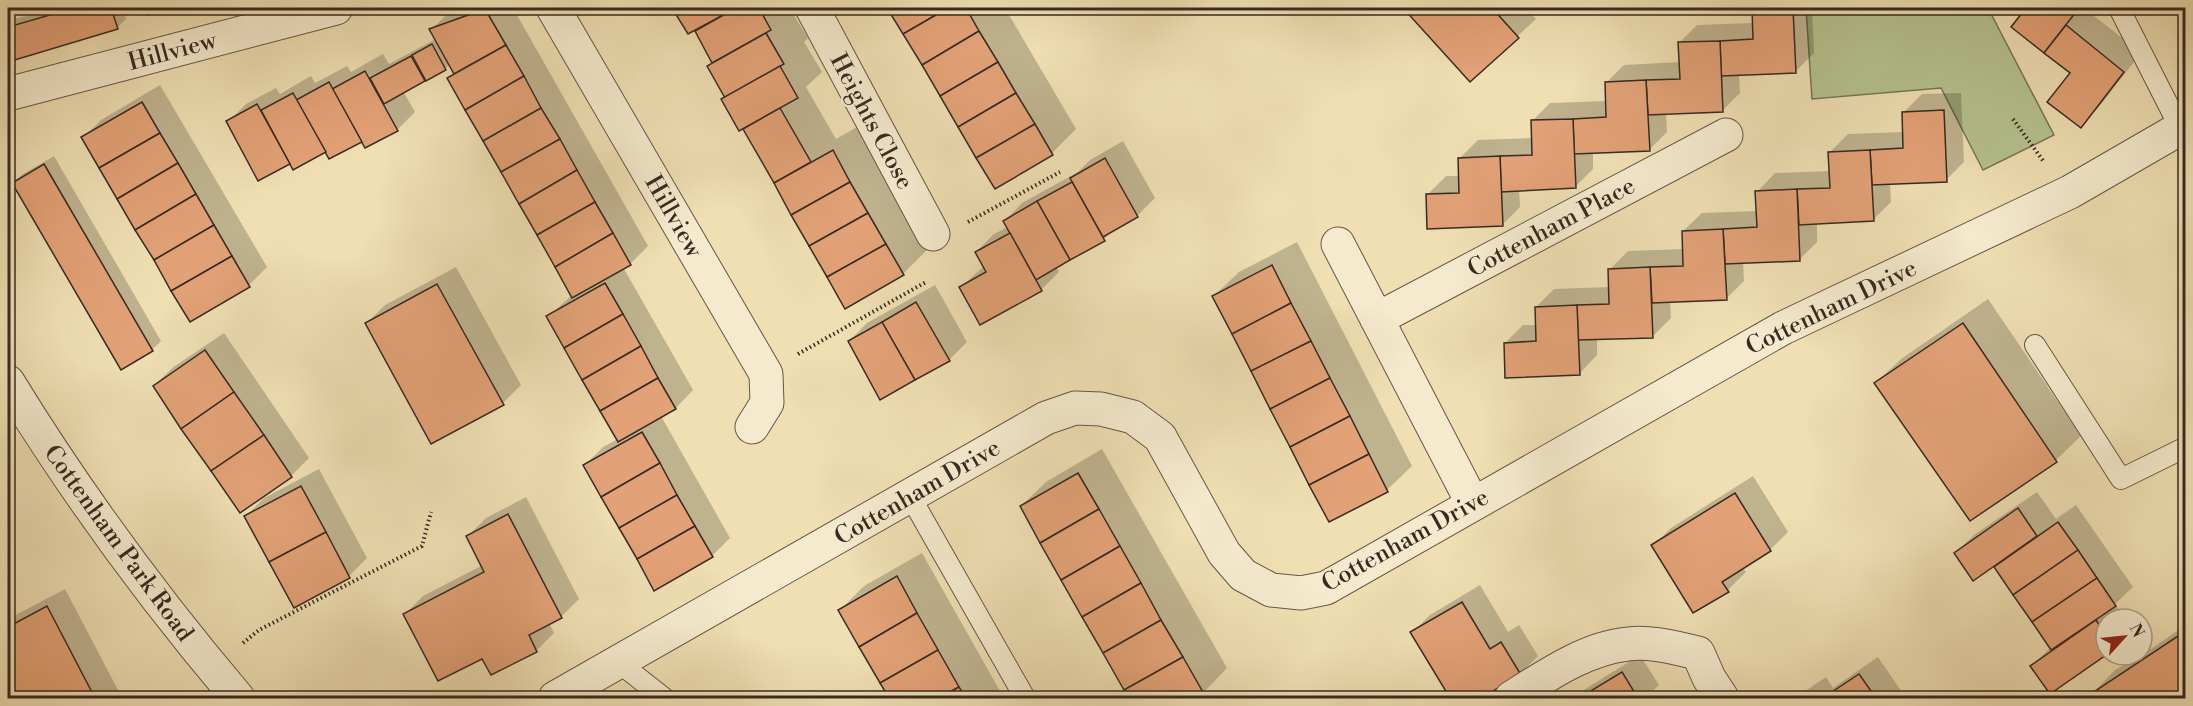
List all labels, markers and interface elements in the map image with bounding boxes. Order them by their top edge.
street label: Hillview [125,25,221,78]
street label: Heights Close [823,48,919,195]
street label: Hillview [638,170,709,264]
street label: Cottenham Place [1463,171,1640,285]
street label: Cottenham Drive [1741,254,1922,362]
street label: Cottenham Drive [829,433,1006,552]
street label: Cottenham Park Road [37,439,200,648]
street label: Cottenham Drive [1317,483,1494,599]
north arrow [2094,607,2154,667]
text: N [2125,620,2148,641]

